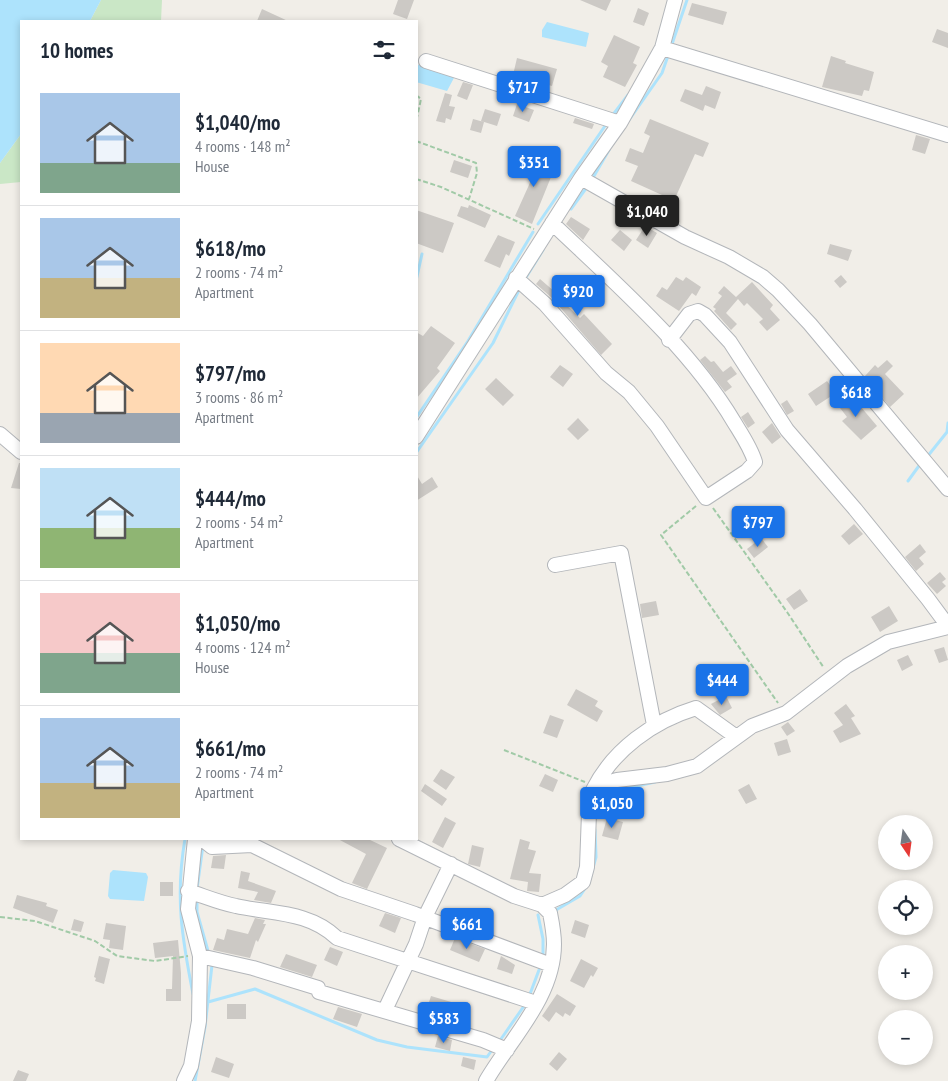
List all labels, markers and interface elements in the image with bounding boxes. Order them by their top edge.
icon: filters [370,36,398,64]
text: 10 homes [40,37,113,64]
pin: $717 [493,70,553,113]
text: $717 [508,77,538,97]
text: $1,040/mo [195,109,280,136]
icon: home [80,113,140,173]
text: 4 rooms · 148 m² [195,136,291,156]
pin: $351 [504,146,564,188]
text: $351 [519,152,549,172]
text: House [195,156,229,176]
pin: $1,040 [606,194,688,237]
text: $1,040 [626,201,668,221]
text: $618/mo [195,235,266,262]
icon: home [80,238,140,298]
text: 2 rooms · 74 m² [195,262,283,282]
pin: $920 [548,274,608,317]
text: $920 [563,281,593,301]
text: Apartment [195,282,254,302]
text: $797/mo [195,360,266,387]
icon: home [80,363,140,423]
pin: $618 [826,376,886,418]
text: $618 [841,382,871,402]
text: 3 rooms · 86 m² [195,387,283,407]
text: Apartment [195,407,254,427]
text: $444/mo [195,485,266,512]
icon: home [80,488,140,548]
pin: $797 [728,506,788,548]
text: 2 rooms · 54 m² [195,512,283,532]
text: $797 [743,512,773,532]
text: Apartment [195,532,254,552]
text: $1,050/mo [195,610,280,637]
icon: home [80,613,140,673]
text: 4 rooms · 124 m² [195,637,291,657]
text: House [195,657,229,677]
pin: $444 [692,664,752,706]
text: $444 [707,670,737,690]
text: $661/mo [195,735,266,762]
icon: home [80,738,140,798]
text: 2 rooms · 74 m² [195,762,283,782]
text: Apartment [195,782,254,802]
pin: $1,050 [571,786,653,829]
text: $1,050 [591,793,633,813]
north arrow [878,815,932,870]
map controls [878,815,933,1065]
button: locate [878,880,933,935]
pin: $661 [437,908,497,950]
text: $661 [452,914,482,934]
button: + [878,945,933,1000]
pin: $583 [414,1002,474,1044]
text: $583 [429,1008,459,1028]
button: − [878,1010,933,1065]

